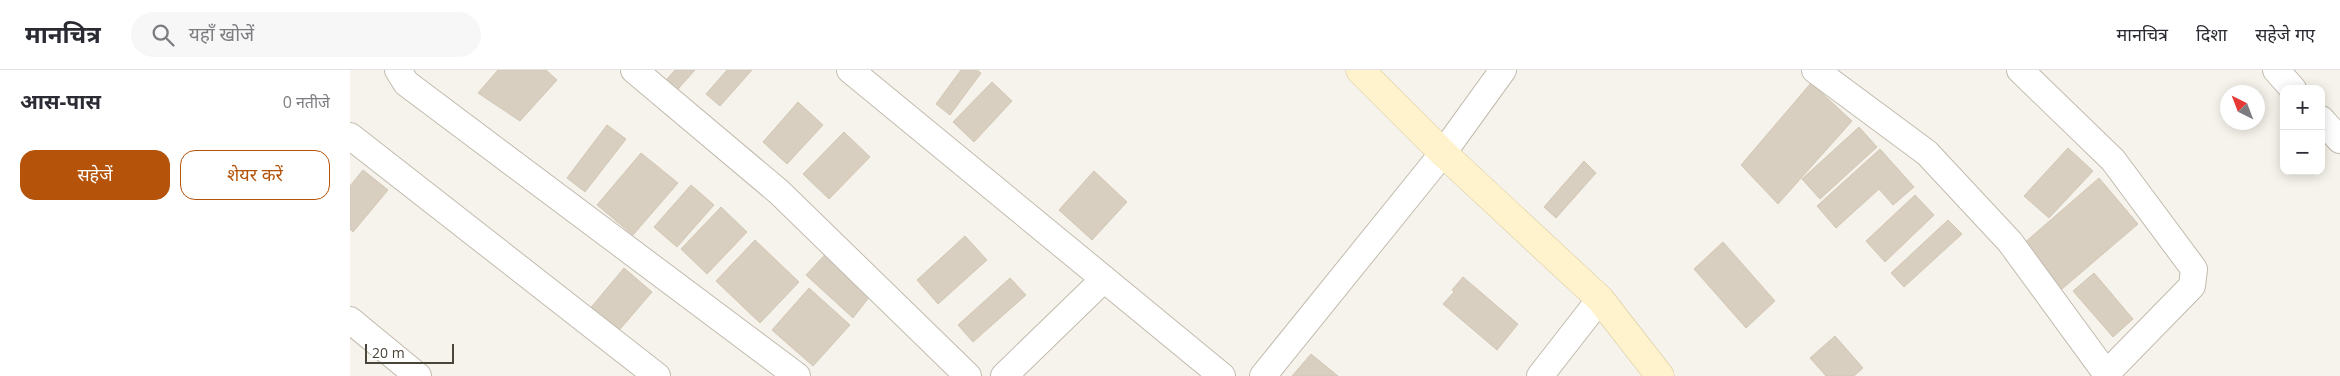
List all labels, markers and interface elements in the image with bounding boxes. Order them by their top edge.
search box [131,12,481,57]
text: मानचित्र [25,17,101,50]
icon: search [149,21,177,49]
text: यहाँ खोजें [189,21,254,47]
text: मानचित्र [2117,22,2168,46]
text: दिशा [2196,22,2227,46]
text: सहेजे गए [2255,22,2315,46]
north arrow [2220,85,2265,130]
map controls [2280,85,2325,175]
button: + [2280,85,2325,130]
text: आस-पास [20,87,101,115]
text: 0 नतीजे [283,91,330,113]
button: − [2280,130,2325,175]
button: सहेजें [20,150,170,200]
button: शेयर करें [180,150,330,200]
scale bar [365,341,454,364]
text: 20 m [372,343,405,362]

